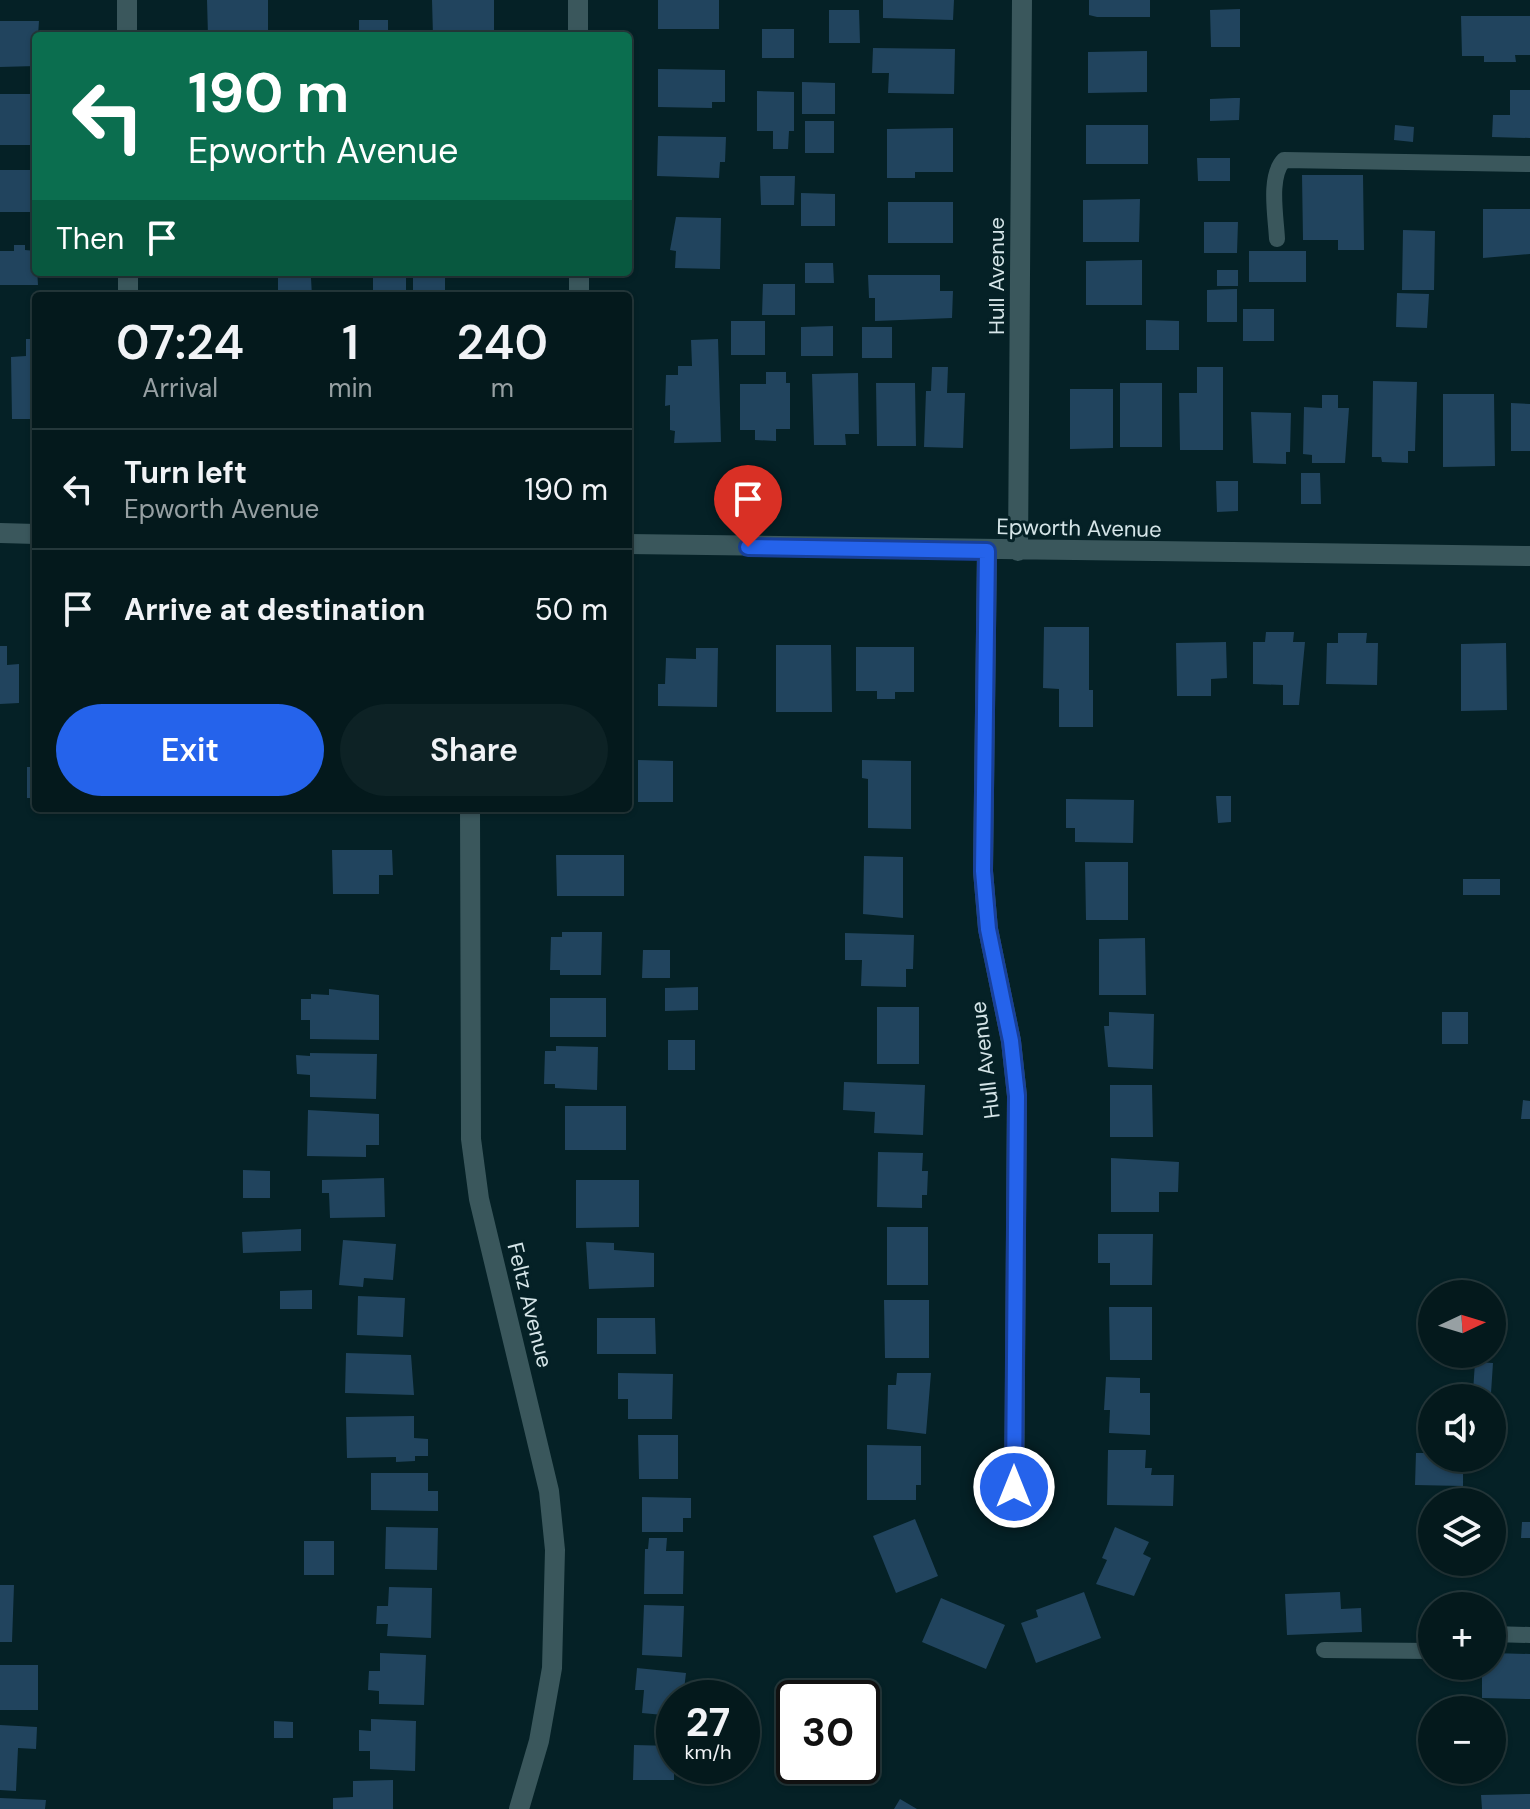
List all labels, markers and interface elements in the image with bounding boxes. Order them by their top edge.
text: 190 m [188,56,349,129]
icon: left [56,64,160,168]
text: Epworth Avenue [188,127,458,174]
icon: arrive [140,216,184,260]
street label: Hull Avenue [982,217,1011,335]
text: Then [56,219,124,258]
text: 07:24 [116,311,244,374]
text: 1 [342,311,359,374]
text: 240 [457,311,548,374]
text: Arrival [142,371,218,405]
text: min [328,371,373,405]
text: m [491,371,514,405]
text: Turn left [124,453,247,492]
pin [714,465,782,547]
icon: left [56,467,100,511]
text: 190 m [525,470,608,509]
icon: arrive [726,477,770,521]
text: Epworth Avenue [124,492,319,526]
street label: Epworth Avenue [996,512,1162,544]
icon: arrive [56,587,100,631]
text: Arrive at destination [124,590,425,629]
text: 50 m [534,590,608,629]
button: Exit [56,704,324,796]
button: Share [340,704,608,796]
street label: Hull Avenue [963,1000,1007,1120]
street label: Feltz Avenue [500,1239,560,1371]
north arrow [1418,1280,1506,1368]
map controls [1418,1280,1506,1784]
button: sound [1418,1384,1506,1472]
position arrow [972,1445,1056,1529]
button: layers [1418,1488,1506,1576]
button: + [1418,1592,1506,1680]
speed limit sign: 30 [776,1680,880,1784]
text: 27 [686,1696,730,1748]
button: − [1418,1696,1506,1784]
text: km/h [684,1739,732,1765]

